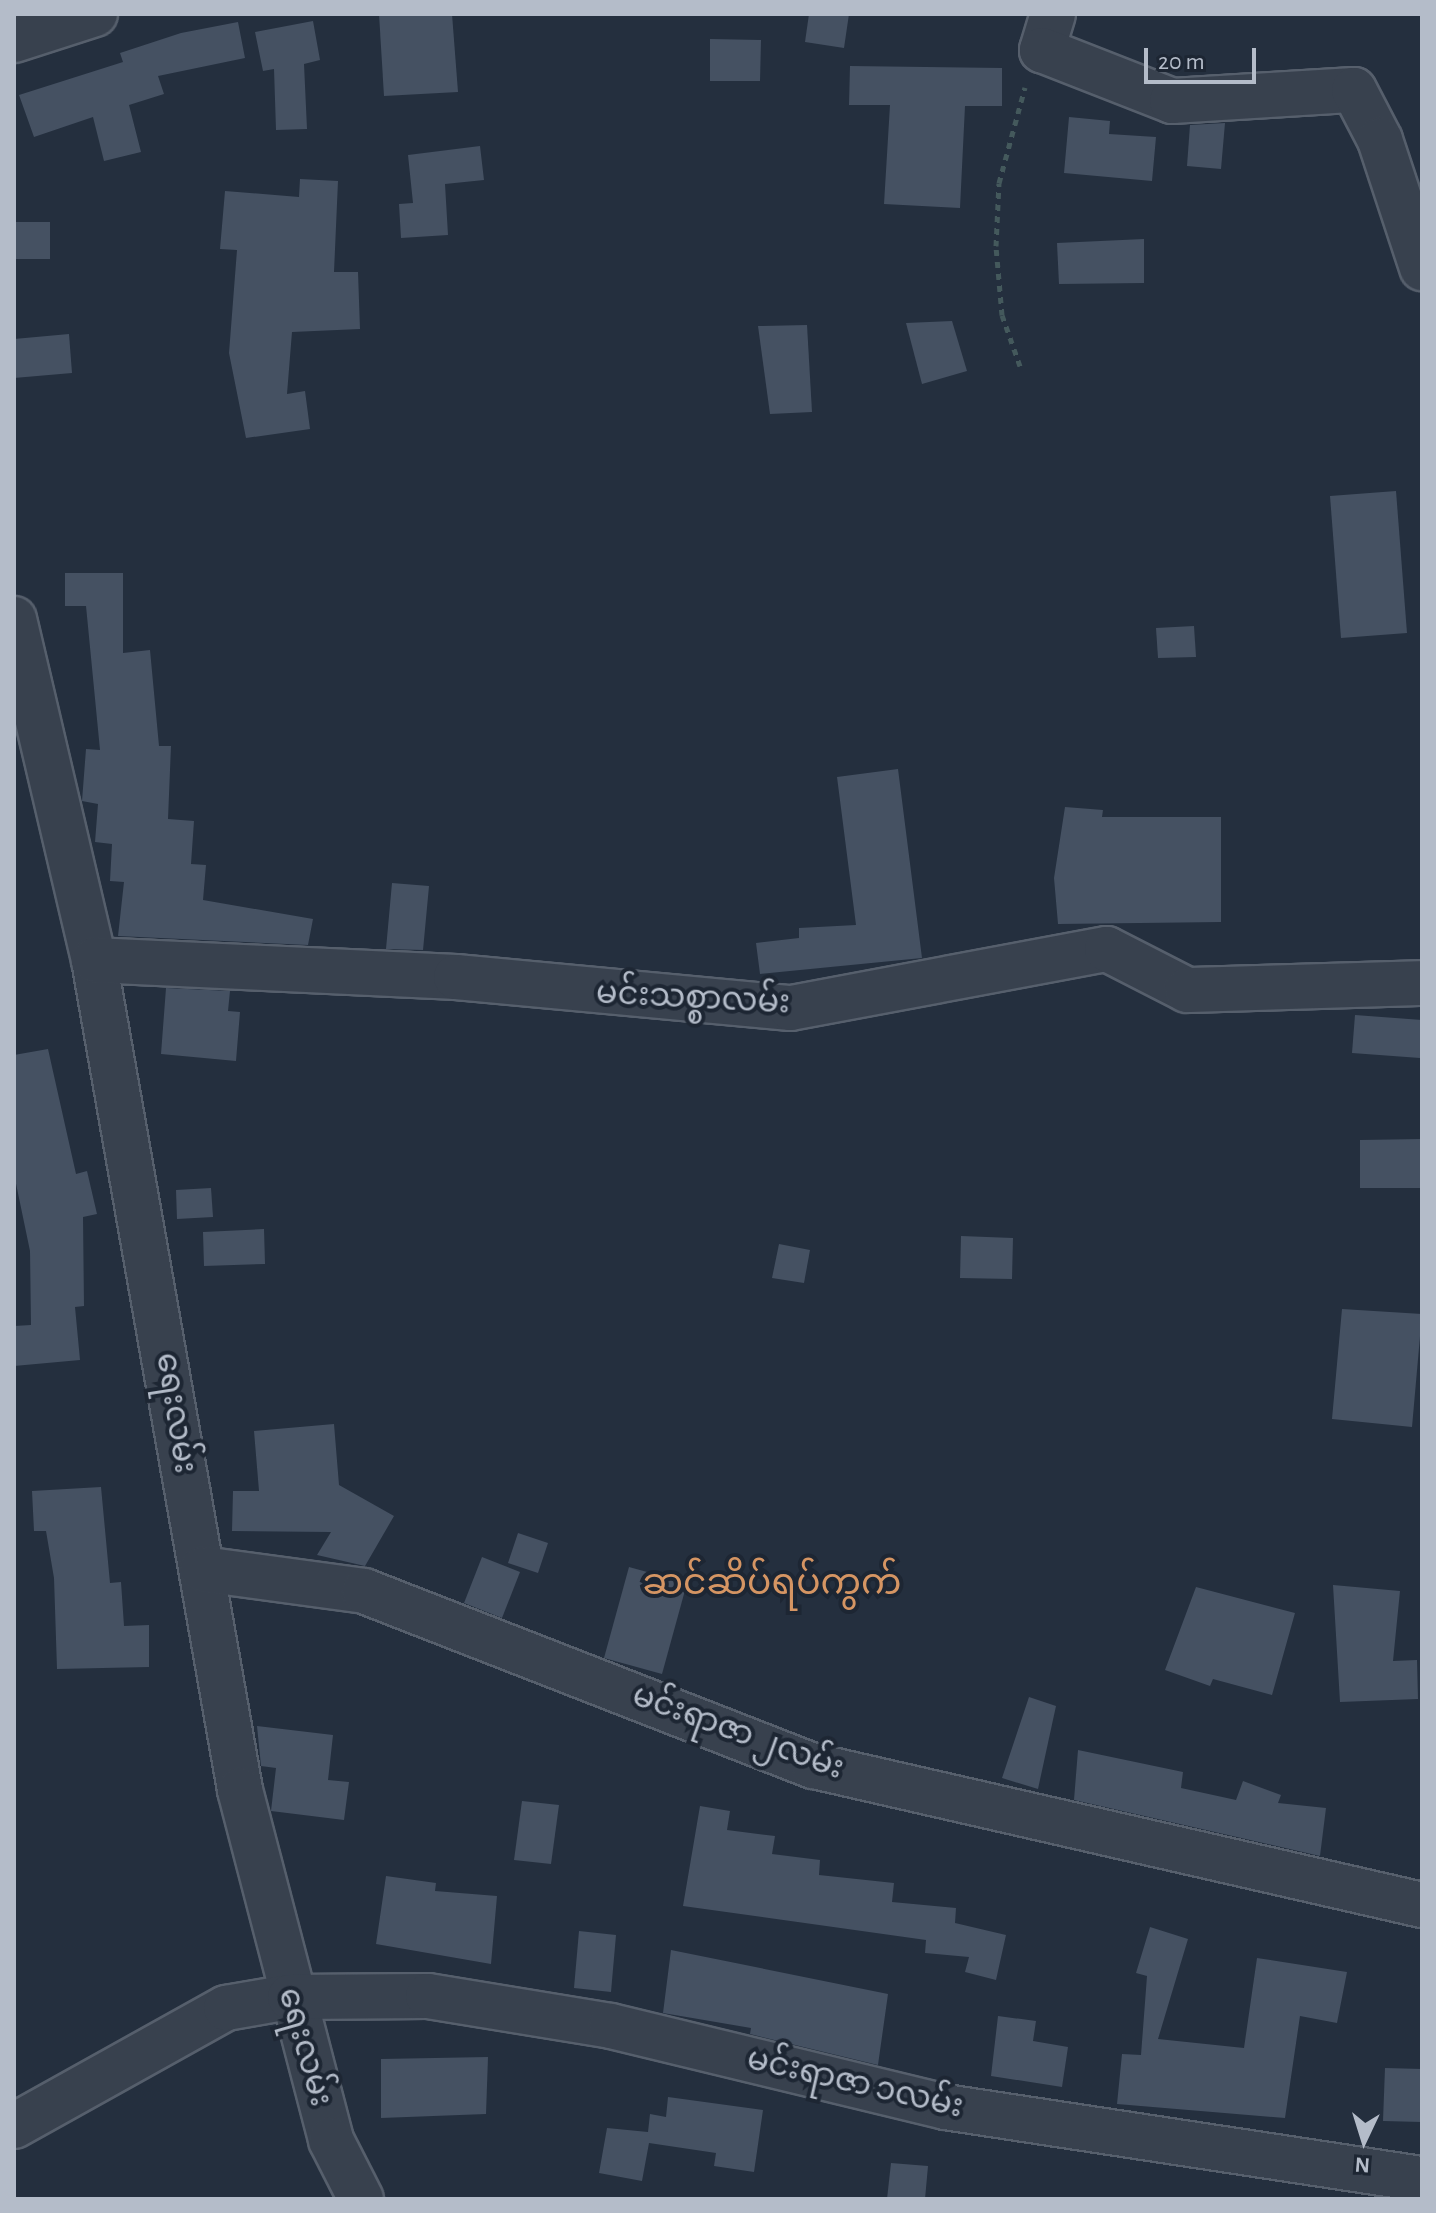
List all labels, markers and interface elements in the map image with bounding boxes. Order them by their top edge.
scale bar [1148,32,1260,82]
text: 20 m [1158,50,1205,74]
street label: မင်းသစ္စာလမ်း [595,974,791,1022]
street label: ရေးလမ်း [148,1350,204,1476]
district label: ဆင်ဆိပ်ရပ်ကွက် [643,1562,901,1606]
street label: မင်းရာဇာ ၂လမ်း [627,1676,849,1788]
street label: ရေးလမ်း [270,1983,340,2111]
street label: မင်းရာဇာ ၁လမ်း [743,2039,967,2127]
north arrow [1324,2101,1404,2181]
text: N [1354,2153,1371,2176]

